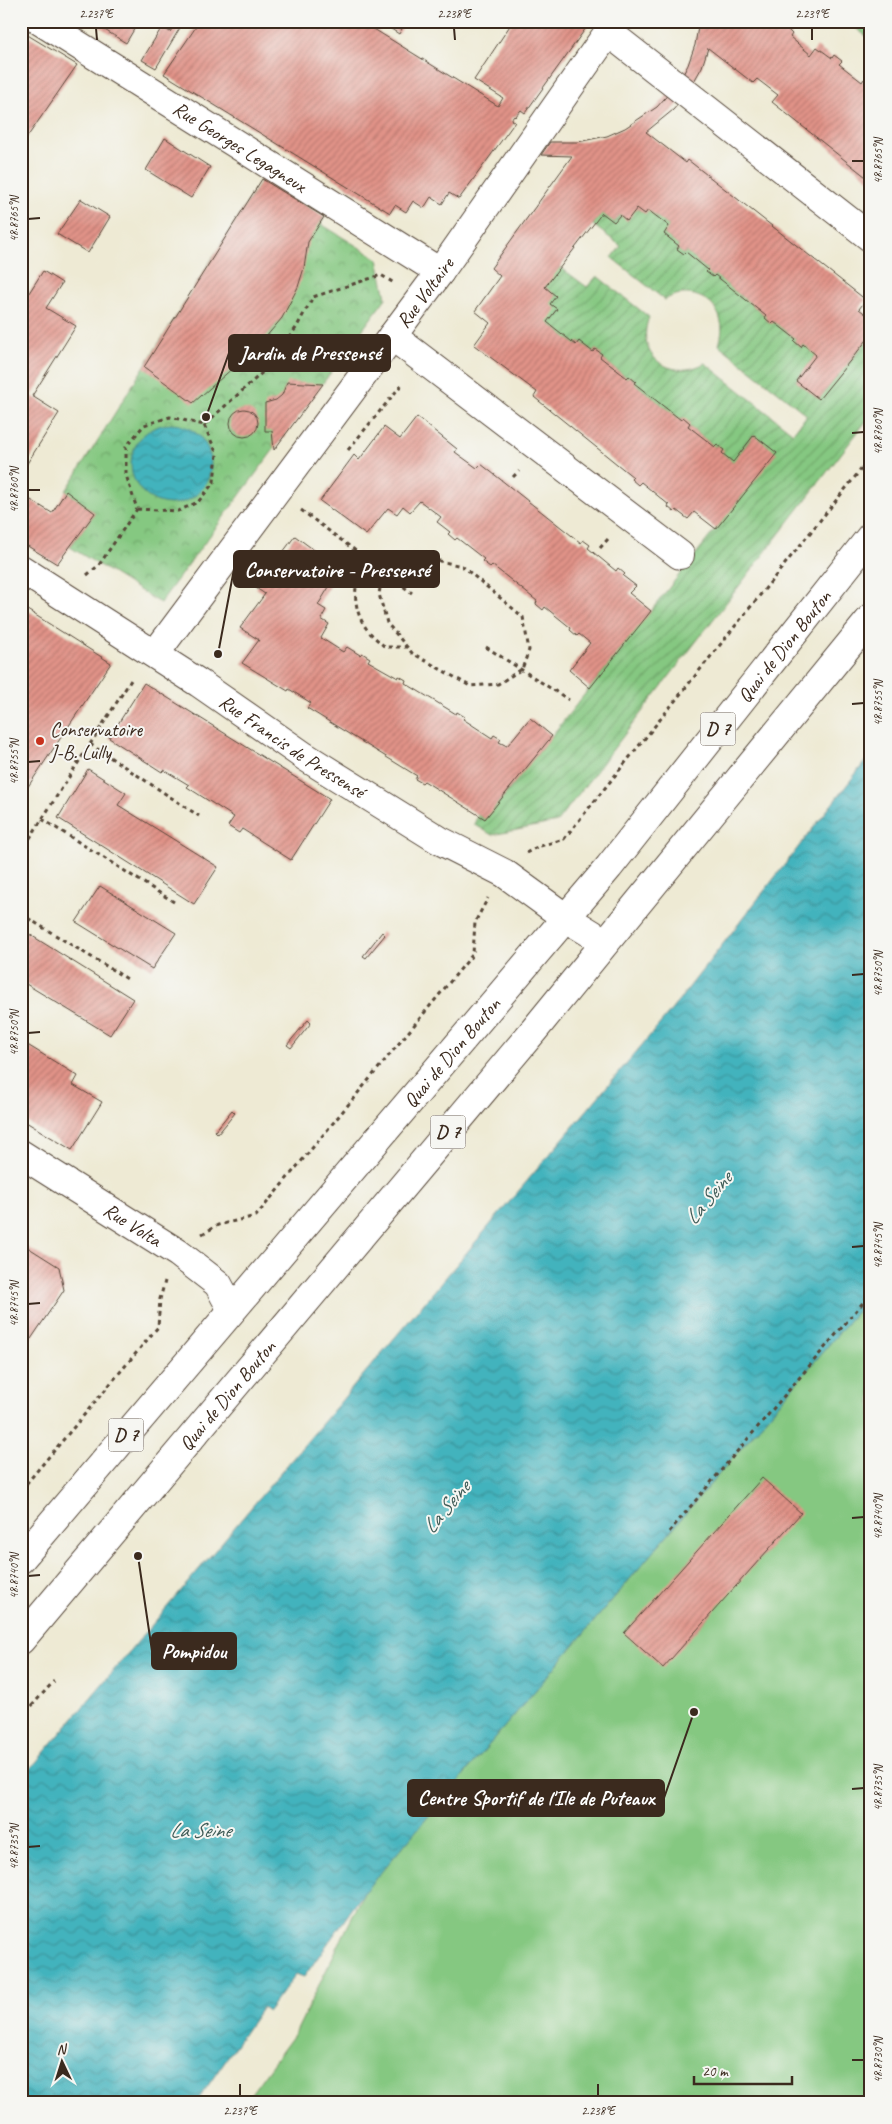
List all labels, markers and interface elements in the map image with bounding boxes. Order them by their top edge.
text: 2.237°E [79,6,115,22]
text: 2.238°E [437,6,473,22]
text: 2.239°E [795,6,831,22]
street label: Rue Georges Legagneux [169,95,313,199]
text: 48.8765°N [870,137,886,184]
text: 48.8765°N [6,195,22,242]
street label: Rue Voltaire [390,251,460,333]
callout: Jardin de Pressensé [229,335,390,371]
text: Jardin de Pressensé [237,340,384,366]
text: 48.8760°N [870,408,886,455]
text: 48.8760°N [6,466,22,513]
callout: Conservatoire - Pressensé [234,551,439,587]
text: Conservatoire - Pressensé [244,557,433,583]
street label: Quai de Dion Bouton [732,584,837,707]
text: 48.8755°N [870,679,886,726]
street label: Rue Francis de Pressensé [215,689,373,805]
road number: D 7 [700,712,736,746]
place label: Conservatoire J-B. Lully [49,717,143,765]
marker: Conservatoire J-B. Lully [34,735,46,747]
text: 48.8755°N [6,738,22,785]
text: 48.8750°N [870,950,886,997]
street label: Quai de Dion Bouton [398,991,506,1113]
text: 48.8750°N [6,1009,22,1056]
road number: D 7 [430,1116,466,1148]
water label: La Seine [679,1164,739,1230]
street label: Rue Volta [99,1197,167,1253]
text: 48.8745°N [870,1222,886,1269]
text: 48.8745°N [6,1280,22,1327]
street label: Quai de Dion Bouton [173,1334,281,1456]
road number: D 7 [108,1418,144,1452]
water label: La Seine [417,1473,477,1539]
text: 48.8740°N [870,1493,886,1540]
text: 48.8740°N [6,1552,22,1599]
callout: Pompidou [152,1633,236,1669]
text: Pompidou [162,1638,229,1664]
text: 48.8735°N [870,1764,886,1811]
callout: Centre Sportif de l'Ile de Puteaux [408,1780,664,1816]
text: Centre Sportif de l'Ile de Puteaux [418,1785,656,1811]
water label: La Seine [170,1817,233,1843]
text: 48.8735°N [6,1823,22,1870]
north arrow [38,2036,88,2086]
text: 48.8730°N [870,2036,886,2083]
text: N [56,2041,68,2058]
scale bar [694,2054,792,2086]
text: 20 m [702,2062,729,2081]
text: 2.237°E [223,2103,259,2119]
text: 2.238°E [581,2103,617,2119]

